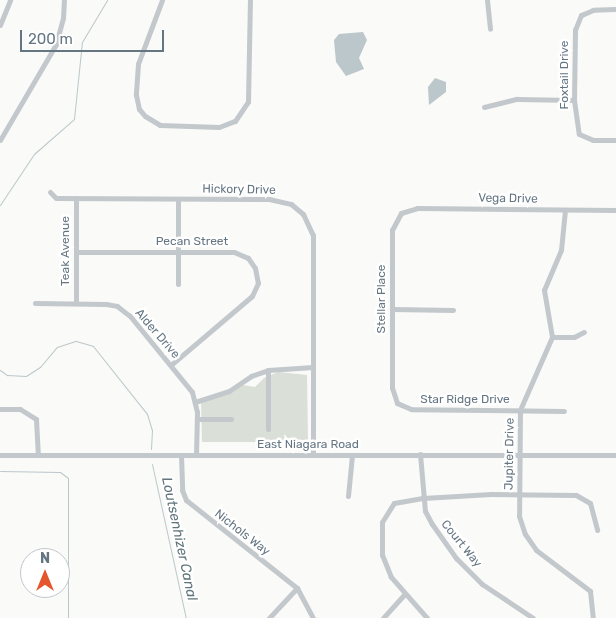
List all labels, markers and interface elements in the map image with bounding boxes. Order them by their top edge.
scale bar [22,20,166,52]
text: 200 m [28,30,73,48]
street label: Foxtail Drive [558,40,572,110]
street label: Hickory Drive [202,182,276,198]
street label: Vega Drive [478,191,538,207]
street label: Teak Avenue [59,216,73,286]
street label: Pecan Street [156,235,228,249]
street label: Stellar Place [375,264,389,334]
street label: Alder Drive [131,306,183,362]
street label: Star Ridge Drive [420,393,510,407]
street label: Jupiter Drive [502,418,518,490]
street label: East Niagara Road [257,438,359,452]
water label: Loutsenhizer Canal [158,476,200,602]
street label: Nichols Way [211,507,273,559]
street label: Court Way [438,517,484,571]
north arrow [20,548,70,598]
text: N [40,550,50,567]

